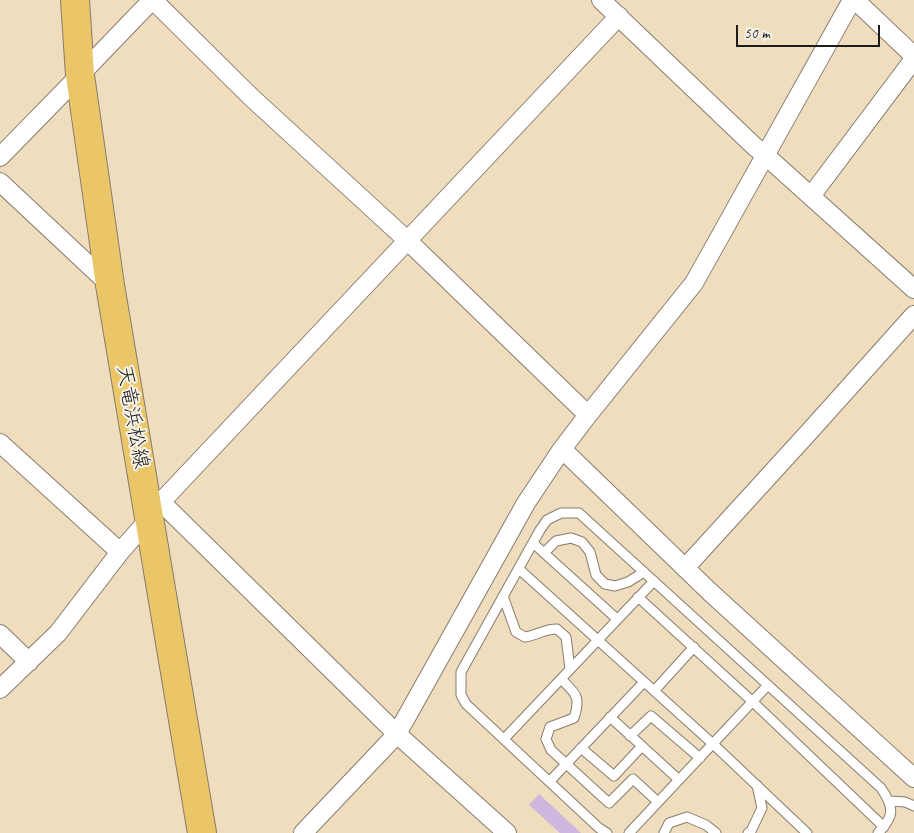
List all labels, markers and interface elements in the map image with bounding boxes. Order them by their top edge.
scale bar [739,15,883,47]
text: 50 m [744,24,770,43]
street label: 天竜浜松線 [110,363,154,471]

